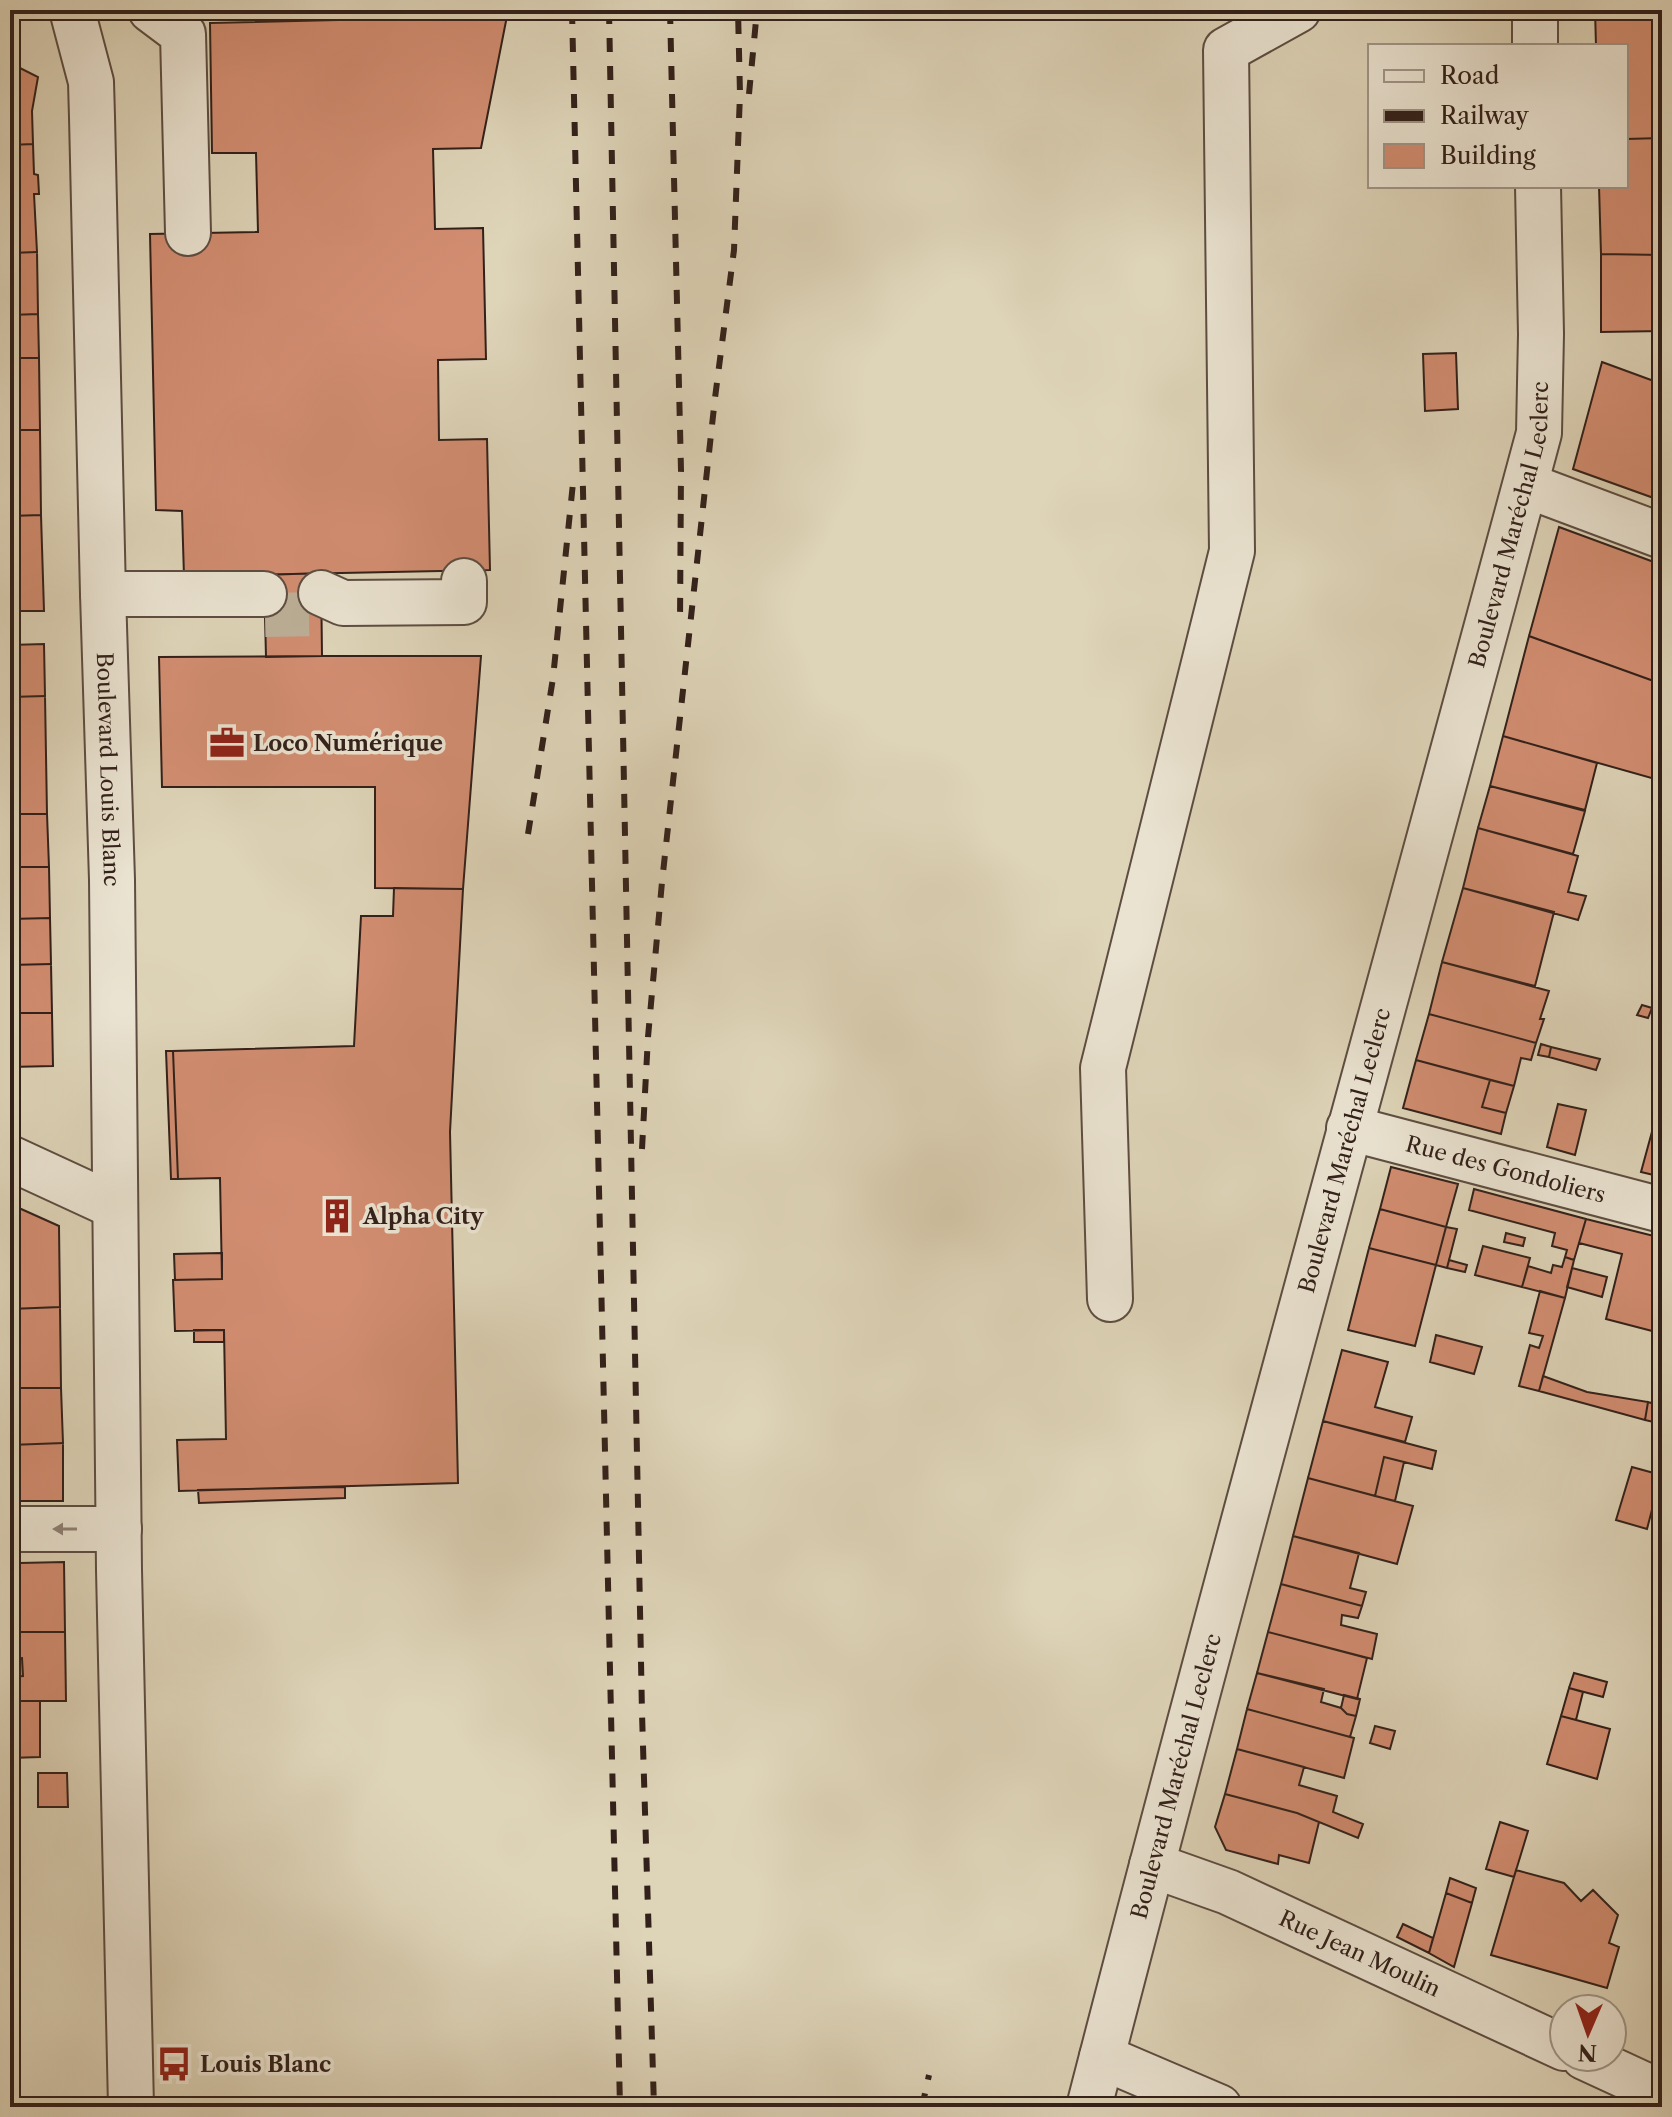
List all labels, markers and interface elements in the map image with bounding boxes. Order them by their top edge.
legend [1368,44,1628,188]
text: Road [1440,61,1500,90]
text: Railway [1440,101,1530,130]
text: Building [1440,141,1536,170]
street label: Boulevard Maréchal Leclerc [1463,381,1554,671]
street label: Boulevard Louis Blanc [91,652,125,887]
office icon: Loco Numérique [208,724,246,762]
place label: Loco Numérique [253,730,443,757]
street label: Boulevard Maréchal Leclerc [1293,1005,1396,1296]
street label: Rue des Gondoliers [1403,1130,1608,1209]
building icon: Alpha City [318,1197,356,1235]
place label: Alpha City [362,1203,484,1230]
one-way arrow [52,1523,77,1535]
street label: Boulevard Maréchal Leclerc [1125,1631,1227,1922]
street label: Rue Jean Moulin [1275,1905,1445,2003]
north arrow [1548,1993,1628,2073]
text: N [1577,2039,1597,2066]
bus stop icon: Louis Blanc [155,2045,193,2083]
place label: Louis Blanc [200,2051,331,2078]

